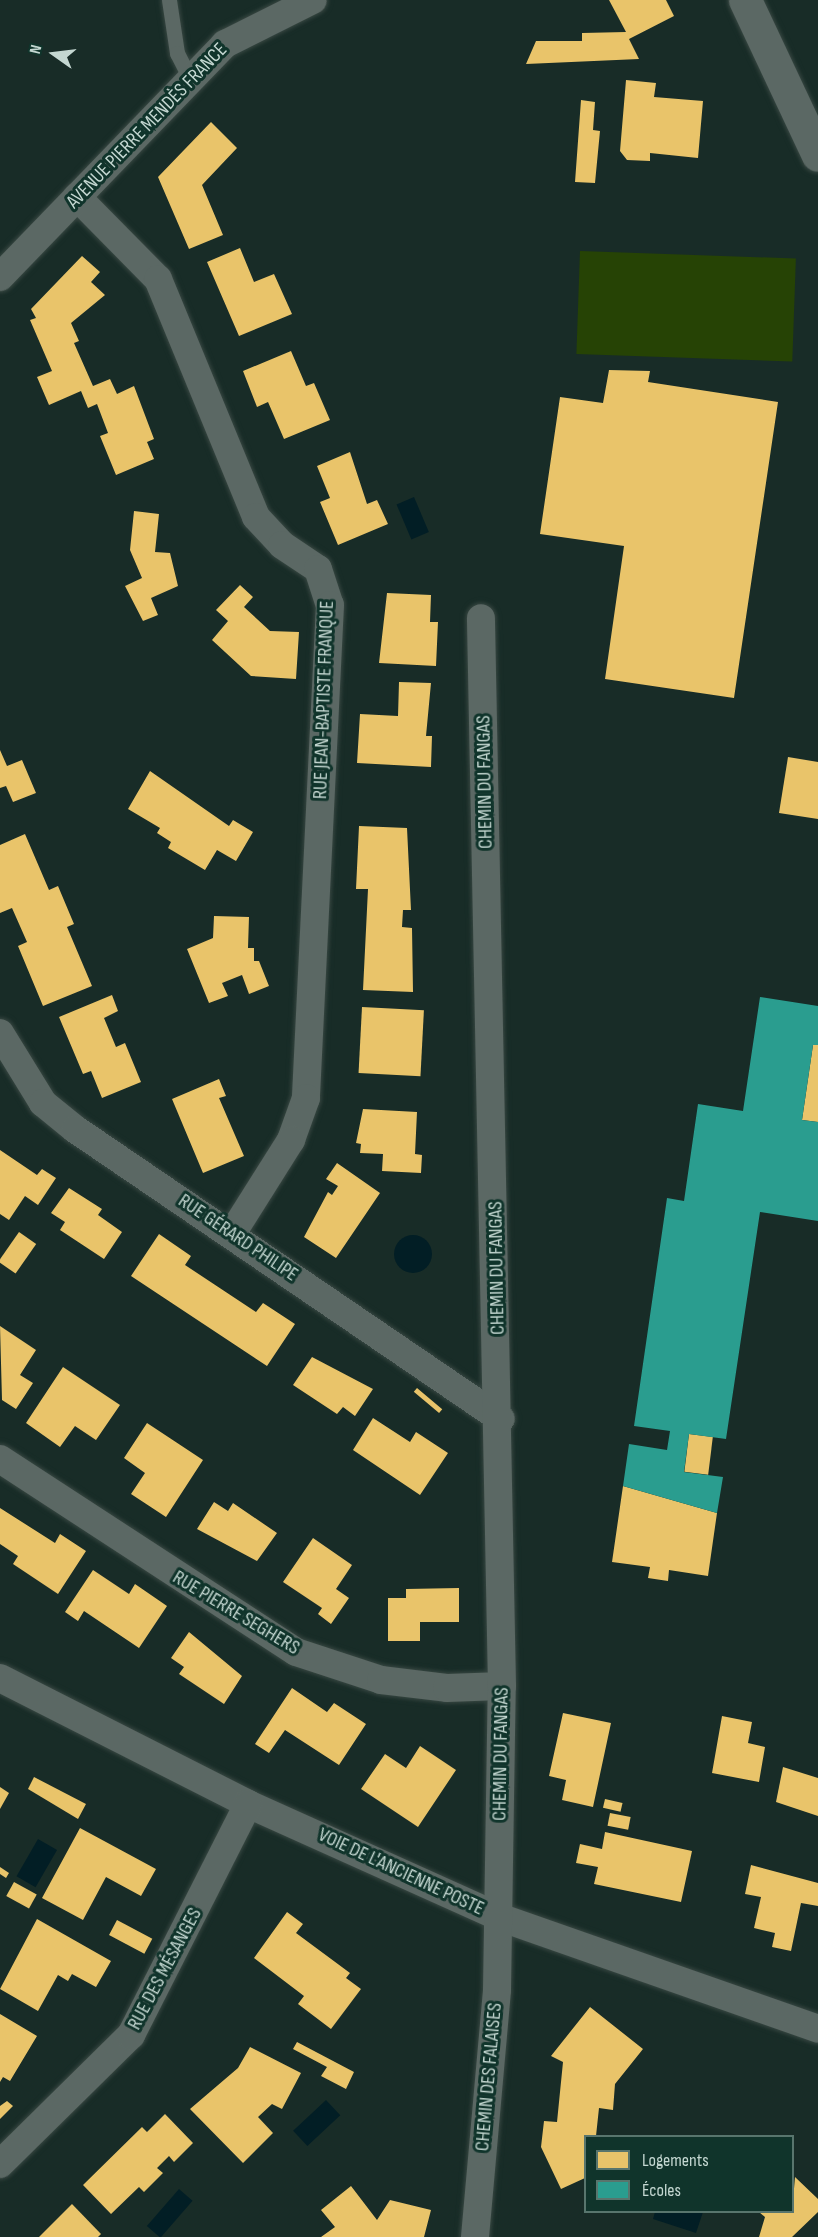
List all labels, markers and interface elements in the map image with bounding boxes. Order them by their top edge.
north arrow [24,24,84,84]
street label: AVENUE PIERRE MENDÈS FRANCE [62,38,232,214]
text: N [26,43,46,56]
street label: RUE JEAN-BAPTISTE FRANQUE [309,600,339,800]
street label: CHEMIN DU FANGAS [472,715,498,849]
street label: RUE GÉRARD PHILIPE [174,1189,302,1287]
street label: CHEMIN DU FANGAS [484,1201,510,1335]
street label: RUE PIERRE SEGHERS [168,1566,304,1660]
street label: CHEMIN DU FANGAS [488,1687,514,1821]
street label: VOIE DE L'ANCIENNE POSTE [314,1823,488,1921]
street label: RUE DES MÉSANGES [123,1904,207,2034]
street label: CHEMIN DES FALAISES [471,2002,507,2152]
legend [584,2135,794,2213]
text: Logements [642,2150,709,2171]
text: Écoles [642,2180,681,2201]

